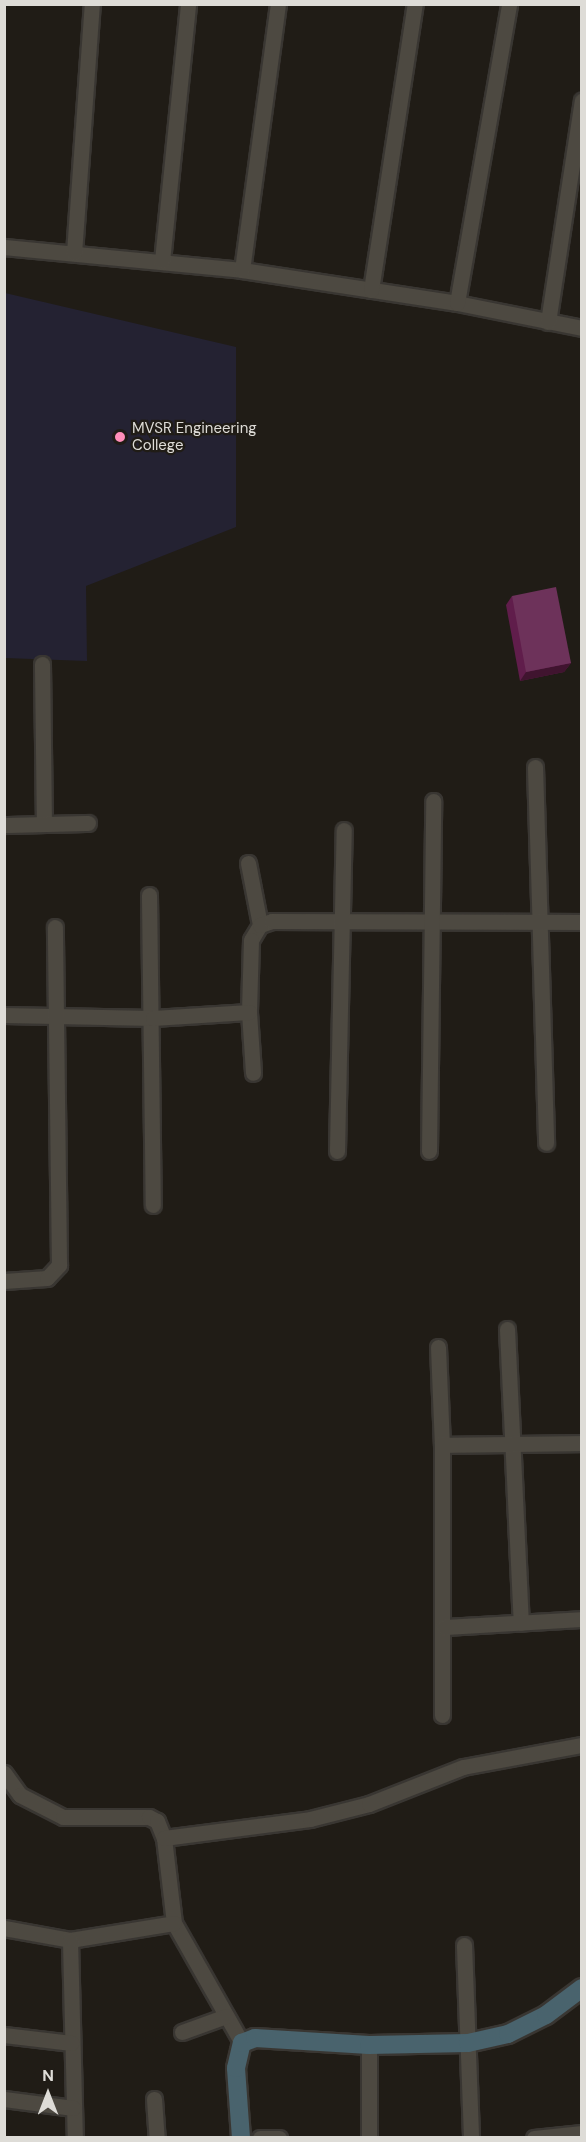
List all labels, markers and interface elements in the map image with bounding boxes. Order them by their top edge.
place label: MVSR Engineering College [132,419,257,454]
marker: MVSR Engineering College [113,430,127,444]
north arrow [18,2064,78,2124]
text: N [42,2065,54,2086]

